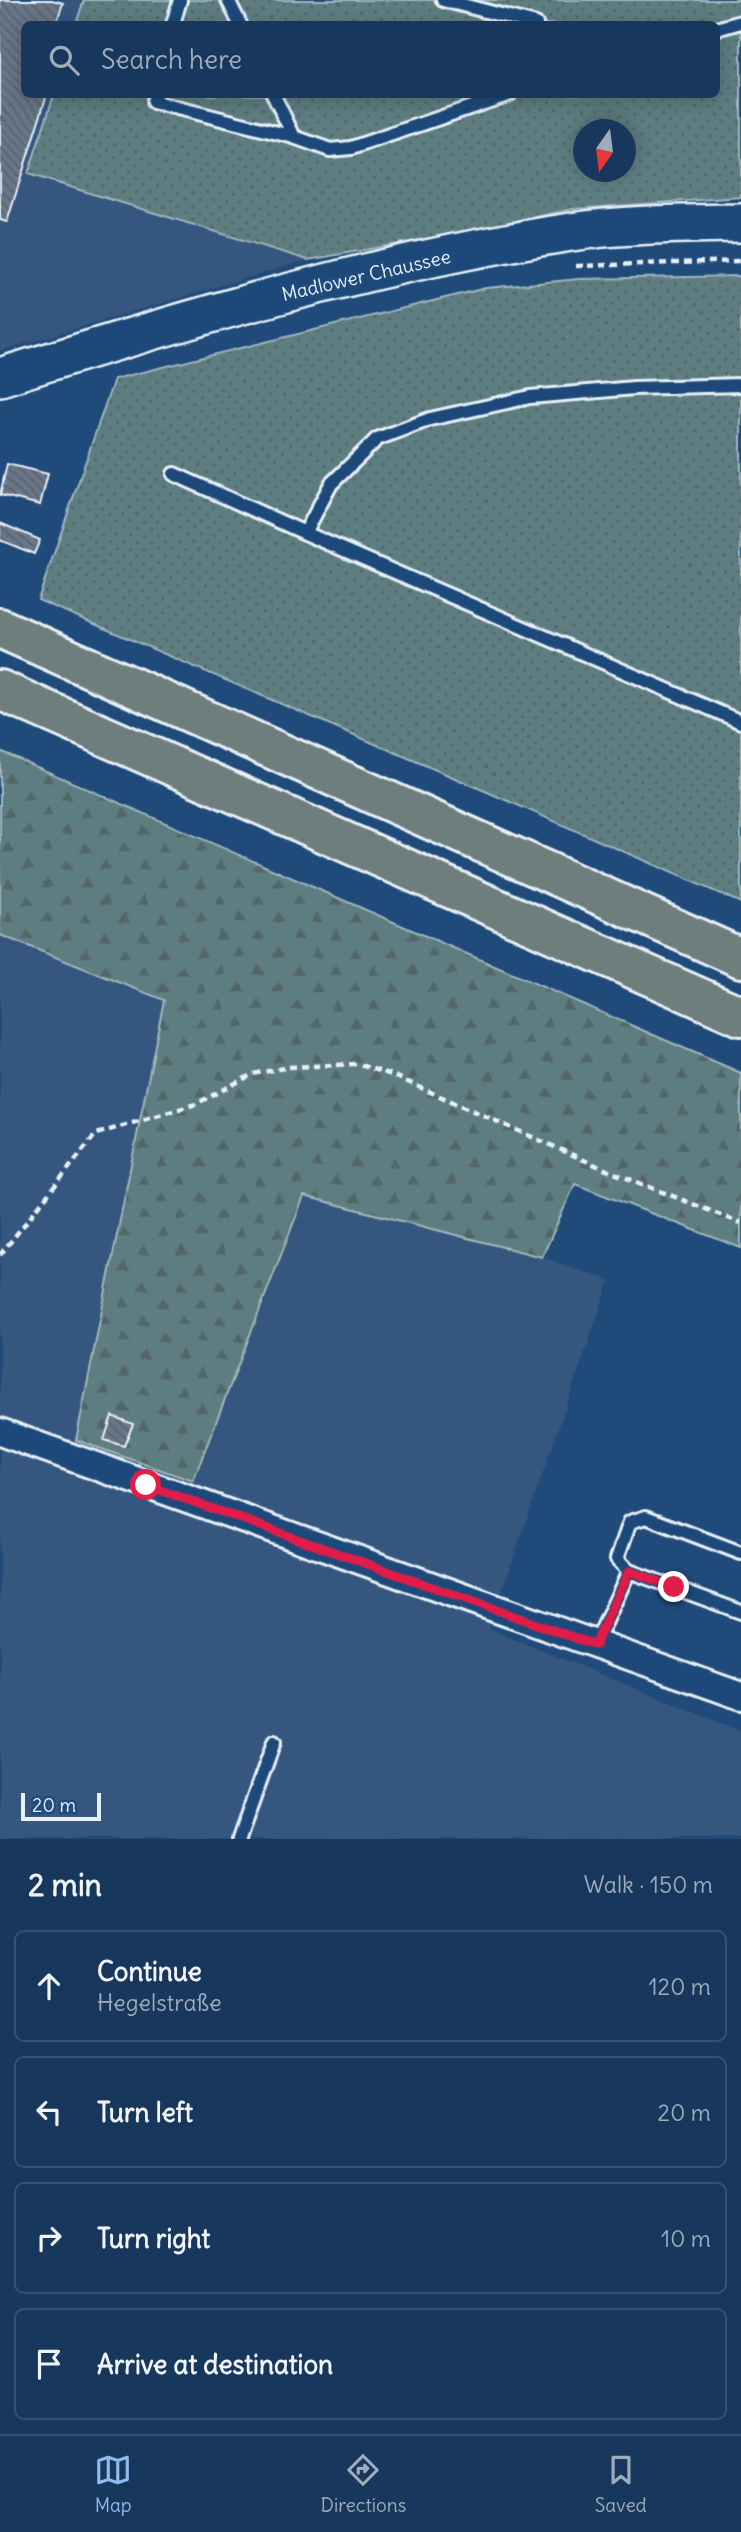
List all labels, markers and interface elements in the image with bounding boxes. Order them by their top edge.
search box [21,21,720,98]
icon: search [45,41,83,79]
text: Search here [101,43,242,76]
north arrow [573,119,636,182]
street label: Madlower Chaussee [279,244,453,306]
route start [130,1469,161,1500]
route end [658,1571,689,1602]
scale bar [21,1790,102,1822]
text: 20 m [32,1793,76,1817]
text: 2 min [28,1866,102,1904]
text: Walk · 150 m [584,1870,713,1899]
text: Continue [97,1955,202,1988]
icon: ahead [30,1967,68,2005]
text: 120 m [648,1972,711,2001]
text: Hegelstraße [97,1988,222,2017]
icon: left [30,2093,68,2131]
text: Turn left [97,2096,193,2129]
text: 20 m [658,2098,711,2127]
icon: right [30,2219,68,2257]
text: Turn right [97,2222,210,2255]
text: 10 m [661,2224,711,2253]
icon: arrive [30,2345,68,2383]
text: Arrive at destination [97,2348,333,2381]
tab: Map [94,2451,132,2517]
tab: Directions [321,2451,406,2517]
tab: Saved [595,2451,647,2517]

